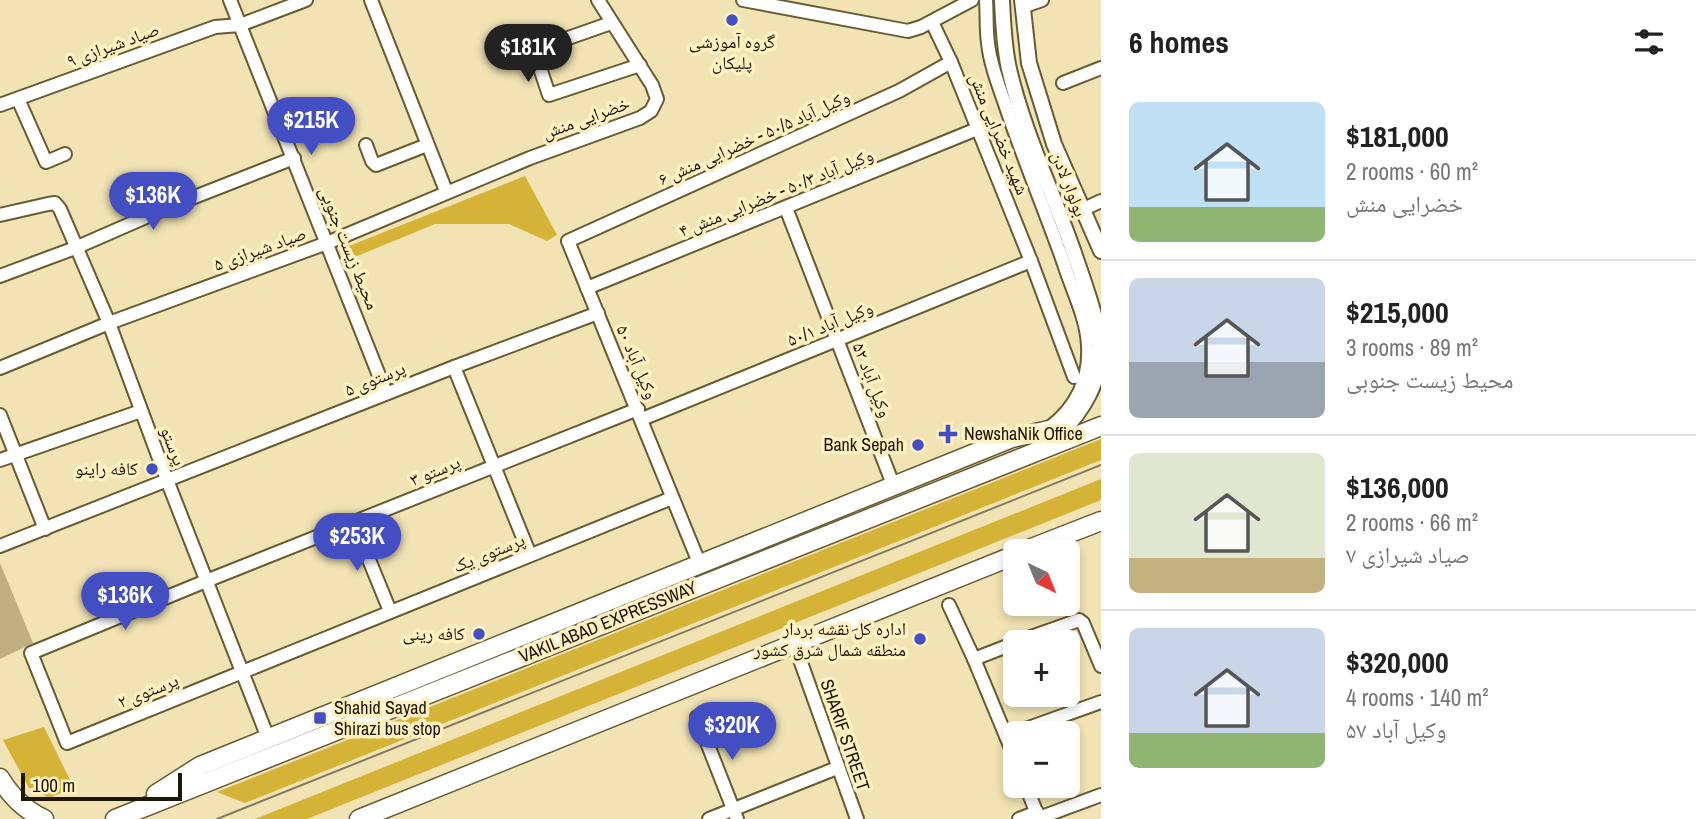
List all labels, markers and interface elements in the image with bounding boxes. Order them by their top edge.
marker: گروه آموزشی پلیکان [724,12,740,28]
street label: صیاد شیرازی ۹ [63,16,163,73]
text: 6 homes [1129,22,1229,62]
icon: filters [1630,23,1668,61]
pin: $181K [479,24,577,84]
place label: گروه آموزشی پلیکان [689,29,776,75]
text: $181K [500,31,556,62]
street label: شهید خضرایی منش [964,69,1035,198]
street label: وکیل آباد ۵۰/۵ - خضرایی منش ۶ [654,84,854,191]
street label: خضرایی منش [539,90,633,145]
pin: $215K [262,97,360,157]
text: $215K [283,104,339,135]
text: $181,000 [1346,116,1449,156]
icon: home [1185,130,1269,214]
street label: وکیل آباد ۵۰/۳ - خضرایی منش ۴ [675,142,877,243]
street label: بولوار لادن [1046,147,1093,220]
text: 2 rooms · 60 m² [1346,156,1478,187]
pin: $136K [104,173,202,232]
text: $136K [125,179,181,210]
street label: محیط زیست جنوبی [313,182,386,313]
text: خضرایی منش [1346,188,1463,219]
street label: صیاد شیرازی ۵ [210,220,310,277]
text: $215,000 [1346,292,1449,332]
street label: وکیل آباد ۵۰/۱ [783,295,877,352]
icon: home [1185,306,1269,390]
street label: ۵۰ وکیل آباد [611,321,664,403]
text: 3 rooms · 89 m² [1346,332,1478,363]
street label: ۵۲ وکیل آباد [847,339,898,421]
street label: پرستوی ۵ [341,355,409,402]
text: محیط زیست جنوبی [1346,364,1513,395]
place label: NewshaNik Office [964,421,1083,446]
street label: پرستو [155,423,192,469]
marker: NewshaNik Office [938,424,958,444]
place label: Bank Sepah [824,432,904,457]
marker: Bank Sepah [910,437,926,453]
street label: پرستو ۳ [406,449,464,492]
place label: کافه راینو [75,456,139,481]
marker: کافه راینو [144,461,160,477]
text: $136,000 [1346,467,1449,507]
icon: home [1185,481,1269,565]
text: 2 rooms · 66 m² [1346,507,1478,538]
pin: $253K [308,514,406,573]
text: $253K [329,520,385,551]
street label: پرستوی یک [449,527,529,578]
north arrow [1003,539,1080,616]
map controls [1003,539,1080,798]
text: صیاد شیرازی ۷ [1346,539,1470,570]
pin: $136K [76,572,174,632]
street label: VAKIL ABAD EXPRESSWAY [515,574,701,669]
text: $136K [97,579,153,610]
place label: اداره کل نقشه بردار منطقه شمال شرق کشور [753,616,906,662]
place label: کافه رینی [402,621,466,646]
marker: کافه رینی [471,626,487,642]
button: + [1003,630,1080,707]
marker: اداره کل نقشه بردار منطقه شمال شرق کشور [912,631,928,647]
text: $320,000 [1346,642,1449,682]
icon: home [1185,656,1269,740]
street label: پرستوی ۲ [114,667,182,714]
street label: SHARIF STREET [815,676,876,794]
text: 4 rooms · 140 m² [1346,682,1489,713]
place label: Shahid Sayad Shirazi bus stop [334,695,441,741]
pin: $320K [683,702,781,762]
text: $320K [704,709,760,740]
marker: Shahid Sayad Shirazi bus stop [312,710,328,726]
text: ۵۷ وکیل آباد [1346,714,1446,745]
button: − [1003,721,1080,798]
scale bar [21,770,182,802]
text: 100 m [32,772,75,798]

